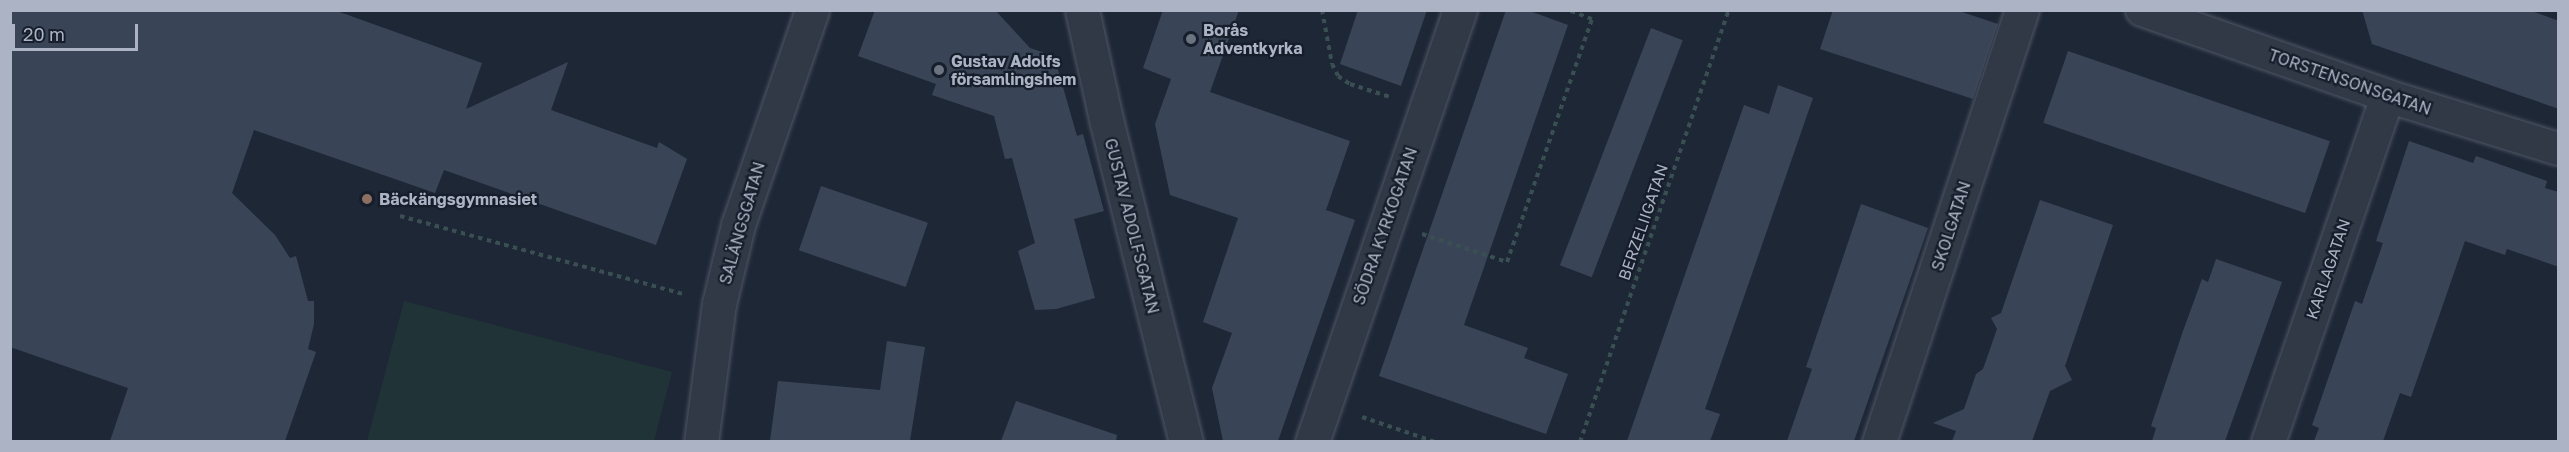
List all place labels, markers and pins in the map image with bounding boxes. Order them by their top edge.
place label: Borås Adventkyrka [1203,20,1303,58]
marker: Borås Adventkyrka [1184,32,1198,46]
place label: Gustav Adolfs församlingshem [951,51,1076,89]
marker: Gustav Adolfs församlingshem [932,63,946,77]
place label: Bäckängsgymnasiet [379,189,537,209]
marker: Bäckängsgymnasiet [360,192,374,206]

